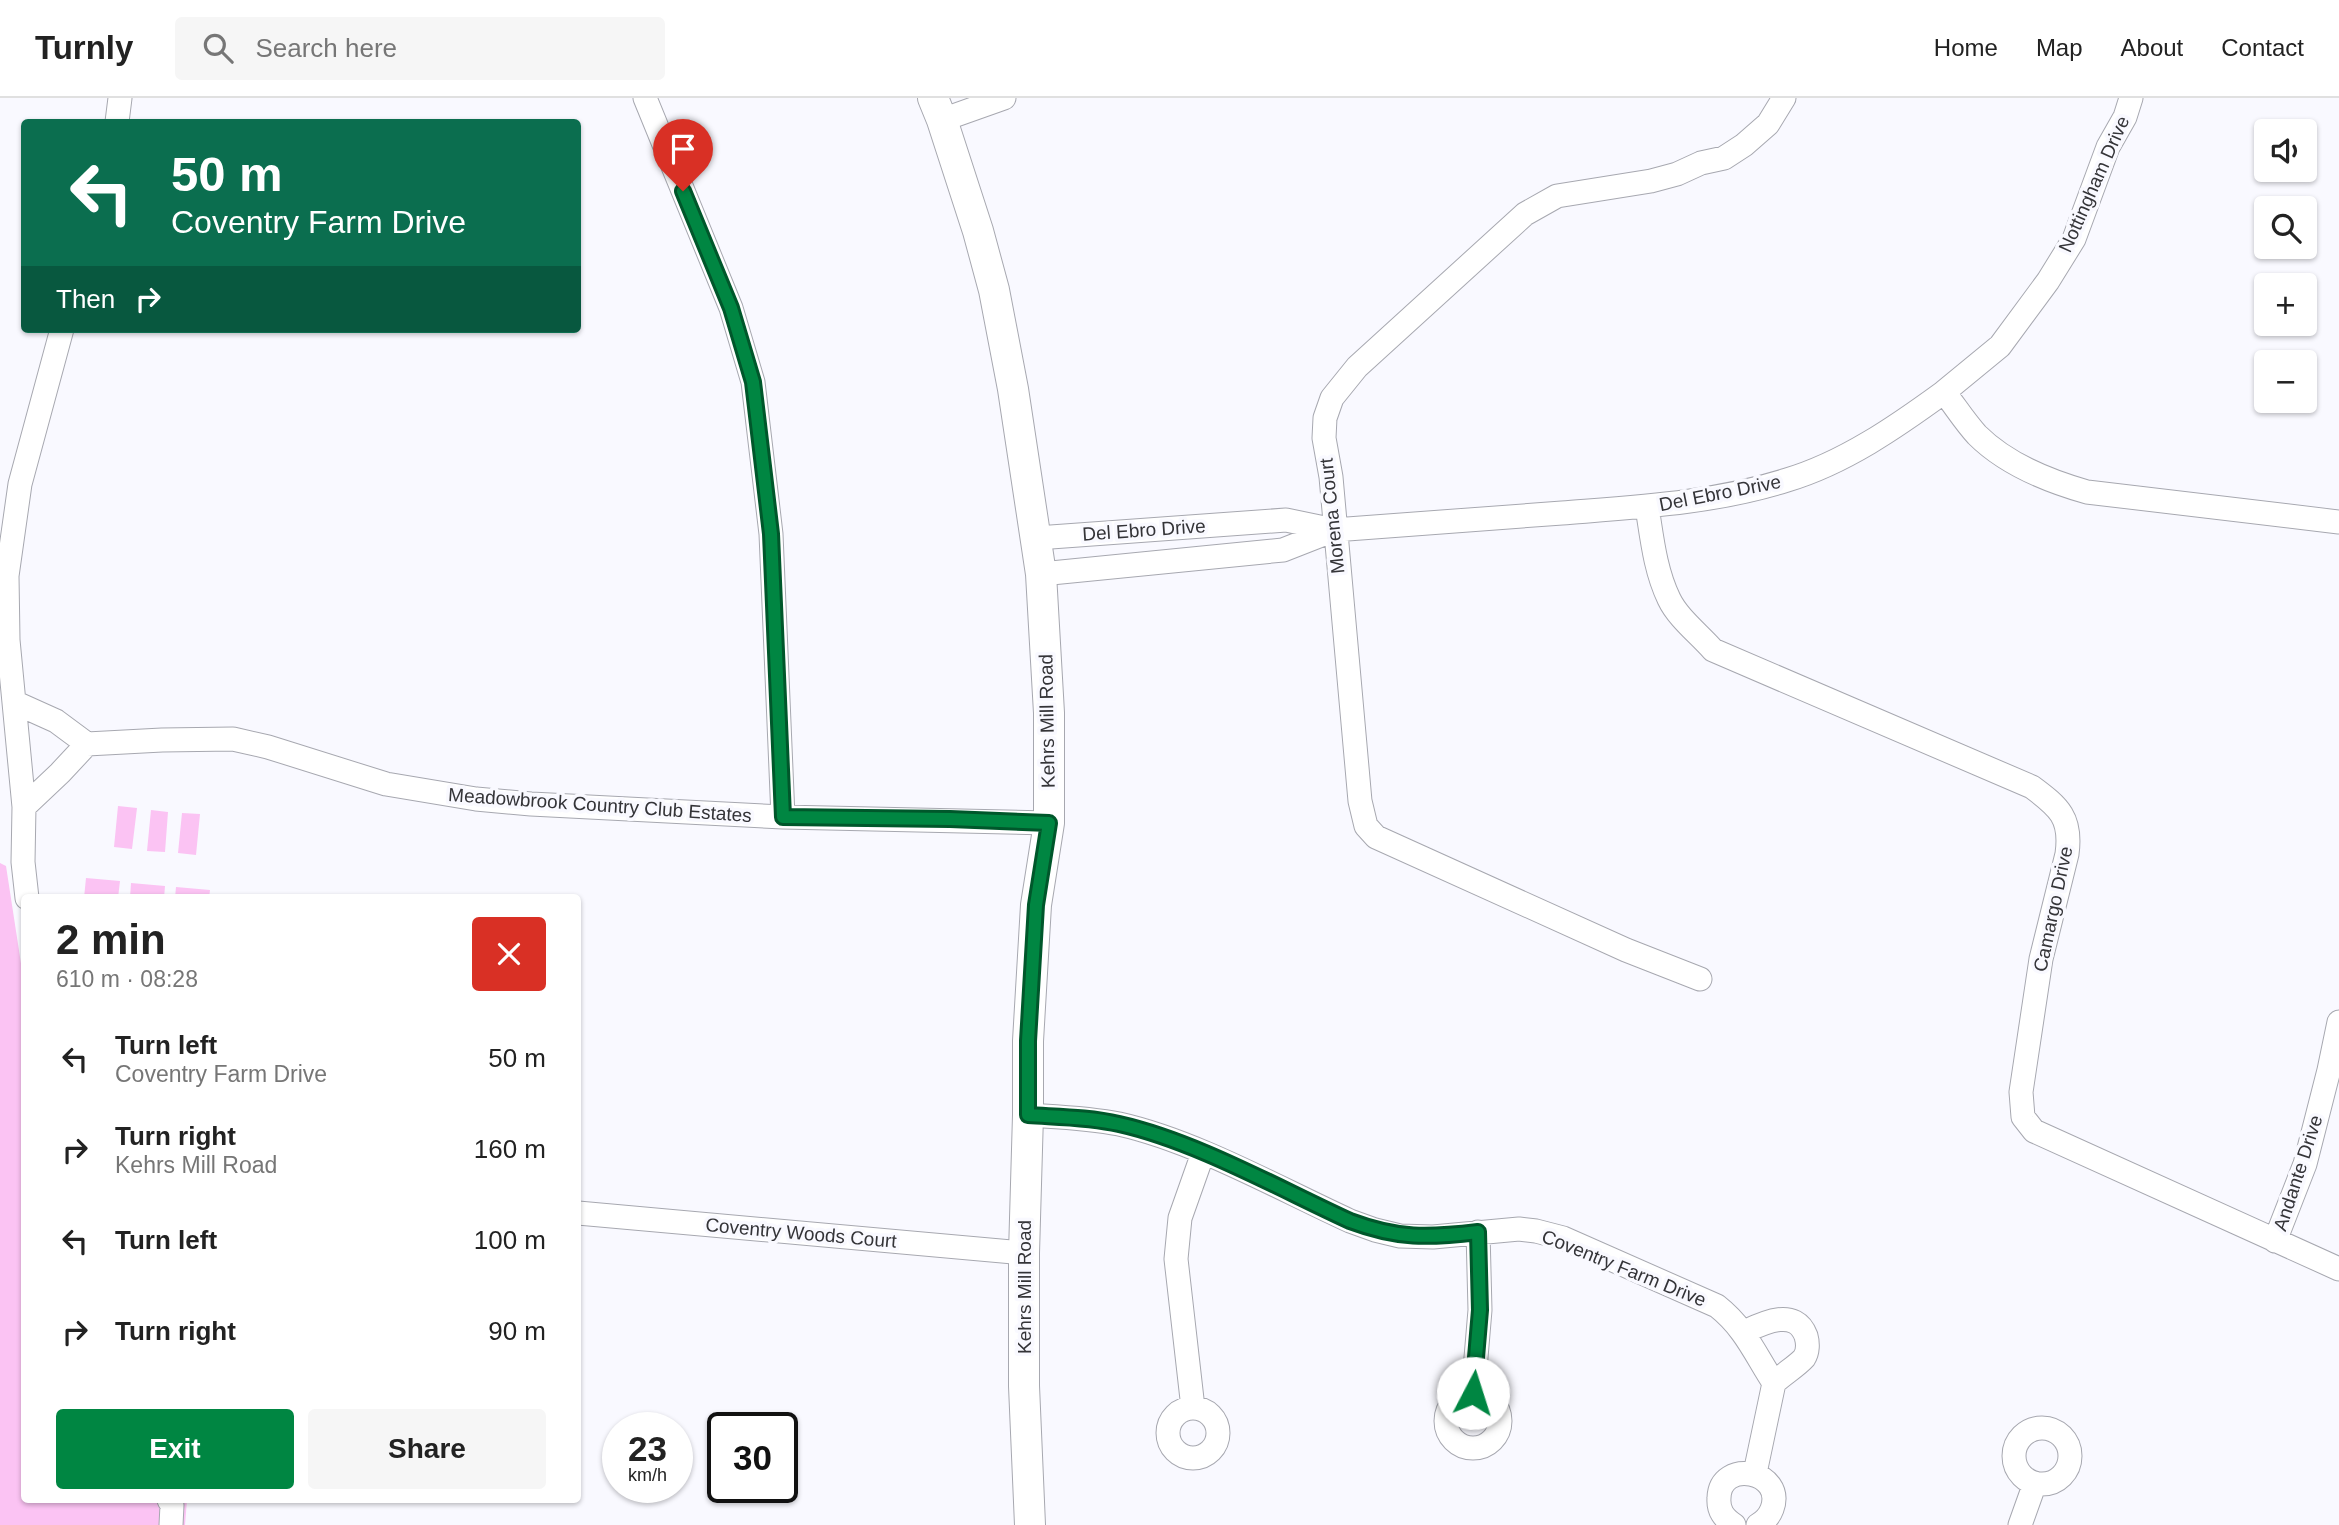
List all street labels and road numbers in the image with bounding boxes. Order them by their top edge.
street label: Nottingham Drive [2055,113,2133,255]
street label: Morena Court [1315,456,1349,575]
street label: Del Ebro Drive [1657,471,1783,515]
street label: Del Ebro Drive [1082,515,1206,545]
street label: Kehrs Mill Road [1035,654,1059,788]
street label: Meadowbrook Country Club Estates [448,784,752,826]
street label: Camargo Drive [2029,844,2077,974]
street label: Andante Drive [2269,1112,2327,1234]
street label: Coventry Woods Court [705,1214,898,1252]
street label: Kehrs Mill Road [1014,1220,1035,1354]
street label: Coventry Farm Drive [1539,1225,1709,1311]

